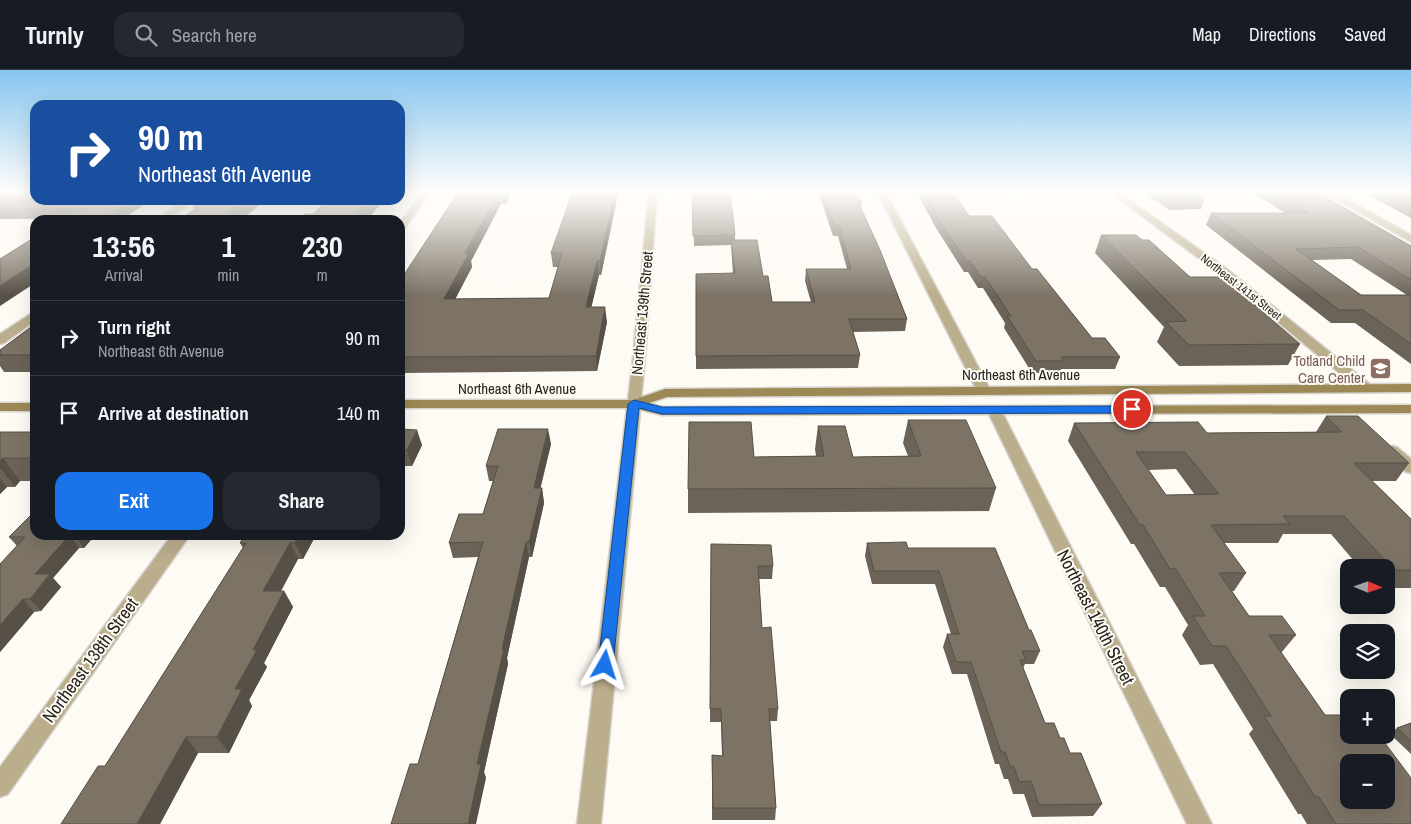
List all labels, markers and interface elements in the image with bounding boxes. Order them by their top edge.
search box [114,12,464,57]
text: Turnly [25,19,84,51]
icon: search [132,21,160,49]
text: Search here [172,22,257,48]
text: Map [1192,22,1221,47]
text: Directions [1249,22,1316,47]
text: Saved [1344,22,1386,47]
text: 90 m [138,114,203,161]
icon: right [55,120,120,185]
text: Northeast 6th Avenue [138,159,311,189]
text: 13:56 [92,226,155,266]
text: 1 [222,226,235,266]
text: 230 [302,226,343,266]
street label: Northeast 139th Street [626,250,658,376]
street label: Northeast 141st Street [1197,250,1285,324]
text: Arrival [105,264,143,286]
text: min [217,264,239,286]
text: m [317,264,328,286]
text: Turn right [98,314,170,340]
icon: right [55,324,83,352]
text: 90 m [345,325,380,351]
text: Northeast 6th Avenue [98,340,224,362]
place label: Totland Child Care Center [1293,350,1365,388]
school or university icon: Totland Child Care Center [1369,357,1393,381]
street label: Northeast 6th Avenue [962,364,1080,385]
street label: Northeast 6th Avenue [458,378,576,399]
pin [1111,388,1153,430]
icon: arrive [1118,395,1146,423]
icon: arrive [55,399,83,427]
text: Arrive at destination [98,400,249,426]
text: 140 m [337,400,380,426]
button: Exit [55,472,213,530]
button: Share [223,472,380,530]
street label: Northeast 140th Street [1051,545,1141,689]
north arrow [1340,559,1395,614]
map controls [1340,559,1395,809]
street label: Northeast 138th Street [36,593,144,727]
button: layers [1340,624,1395,679]
position arrow [578,638,630,690]
button: + [1340,689,1395,744]
button: − [1340,754,1395,809]

